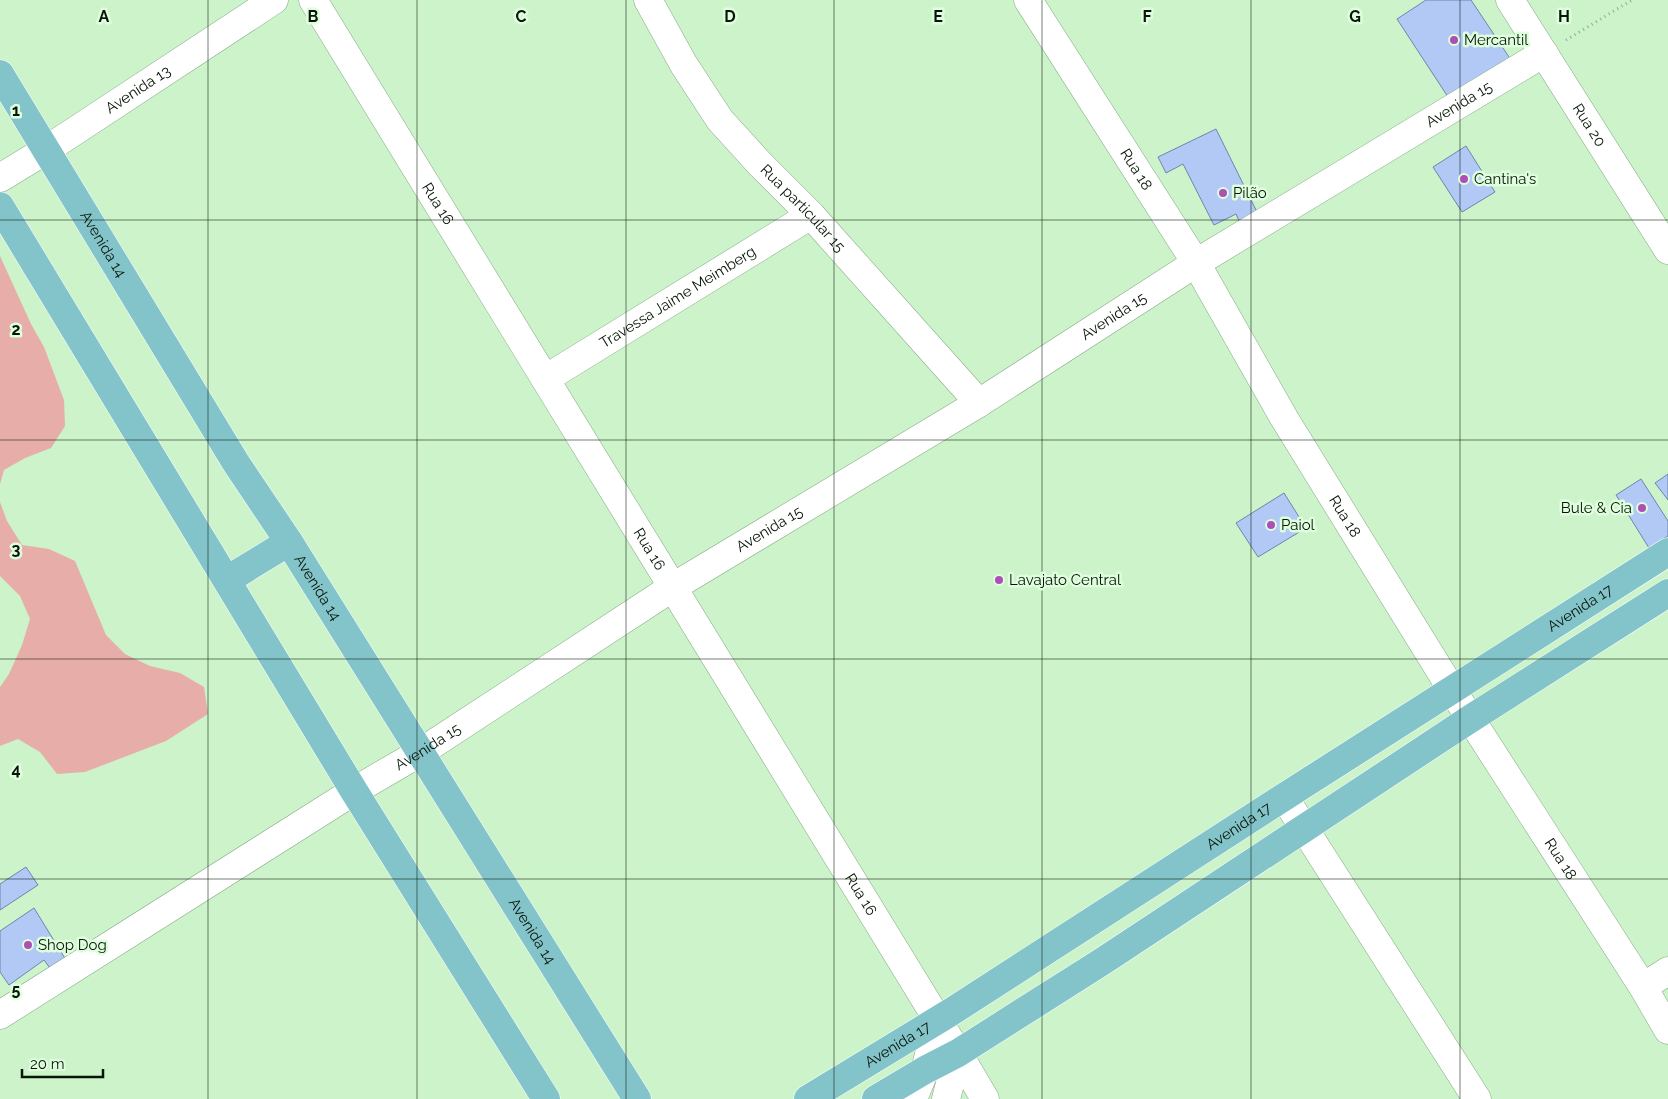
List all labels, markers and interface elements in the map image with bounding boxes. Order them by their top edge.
text: A [99,7,110,26]
text: B [308,7,319,26]
text: C [516,7,527,26]
text: D [724,7,736,26]
text: E [933,7,943,26]
text: F [1142,7,1152,26]
text: G [1349,7,1361,26]
text: H [1558,7,1570,26]
place label: Mercantil [1464,31,1529,49]
marker: Mercantil [1448,34,1460,46]
street label: Avenida 13 [102,62,174,117]
street label: Avenida 15 [1422,77,1495,131]
street label: Rua 20 [1569,100,1609,150]
text: 1 [12,101,20,120]
street label: Rua 18 [1116,145,1156,194]
street label: Rua particular 15 [757,161,849,256]
place label: Cantina's [1474,170,1536,188]
marker: Cantina's [1458,173,1470,185]
street label: Rua 16 [418,179,458,228]
place label: Pilão [1233,184,1267,202]
marker: Pilão [1217,187,1229,199]
street label: Avenida 14 [76,208,130,281]
street label: Travessa Jaime Meimberg [596,242,759,352]
street label: Avenida 15 [1078,288,1150,344]
text: 2 [11,320,21,339]
street label: Rua 18 [1325,492,1365,541]
place label: Bule & Cia [1561,499,1632,517]
street label: Avenida 15 [733,502,806,556]
marker: Bule & Cia [1636,502,1648,514]
place label: Paiol [1281,516,1316,534]
marker: Paiol [1265,519,1277,531]
street label: Rua 16 [630,525,669,574]
text: 3 [12,540,21,559]
street label: Avenida 14 [290,551,345,624]
place label: Lavajato Central [1009,571,1122,589]
marker: Lavajato Central [993,574,1005,586]
street label: Avenida 17 [1544,581,1616,636]
street label: Avenida 15 [392,719,464,774]
text: 4 [11,760,21,779]
street label: Avenida 17 [1203,799,1275,854]
street label: Rua 18 [1541,835,1581,883]
street label: Rua 16 [841,870,881,919]
street label: Avenida 14 [505,895,559,967]
place label: Shop Dog [38,936,107,954]
marker: Shop Dog [22,939,34,951]
text: 5 [12,980,21,999]
street label: Avenida 17 [861,1018,934,1071]
scale bar [22,1046,104,1078]
text: 20 m [30,1055,65,1073]

